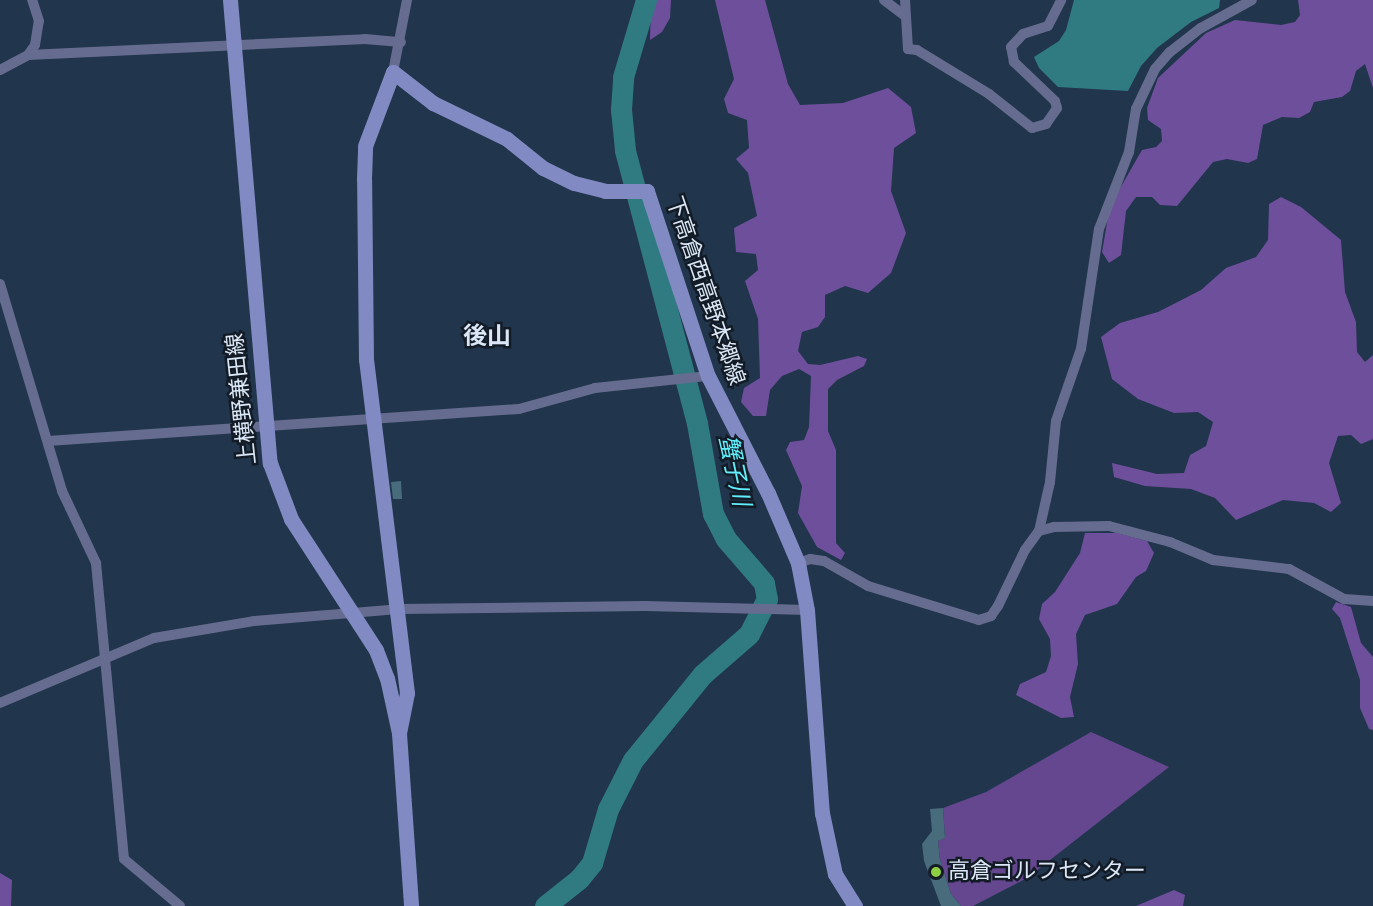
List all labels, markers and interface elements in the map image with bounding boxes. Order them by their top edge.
street label: 下高倉西高野本郷線 [660,193,750,389]
district label: 後山 [463,324,511,352]
street label: 上横野兼田線 [222,332,262,466]
water label: 蟹子川 [711,433,755,509]
place label: 高倉ゴルフセンター [948,859,1146,885]
marker: 高倉ゴルフセンター [929,865,943,879]

